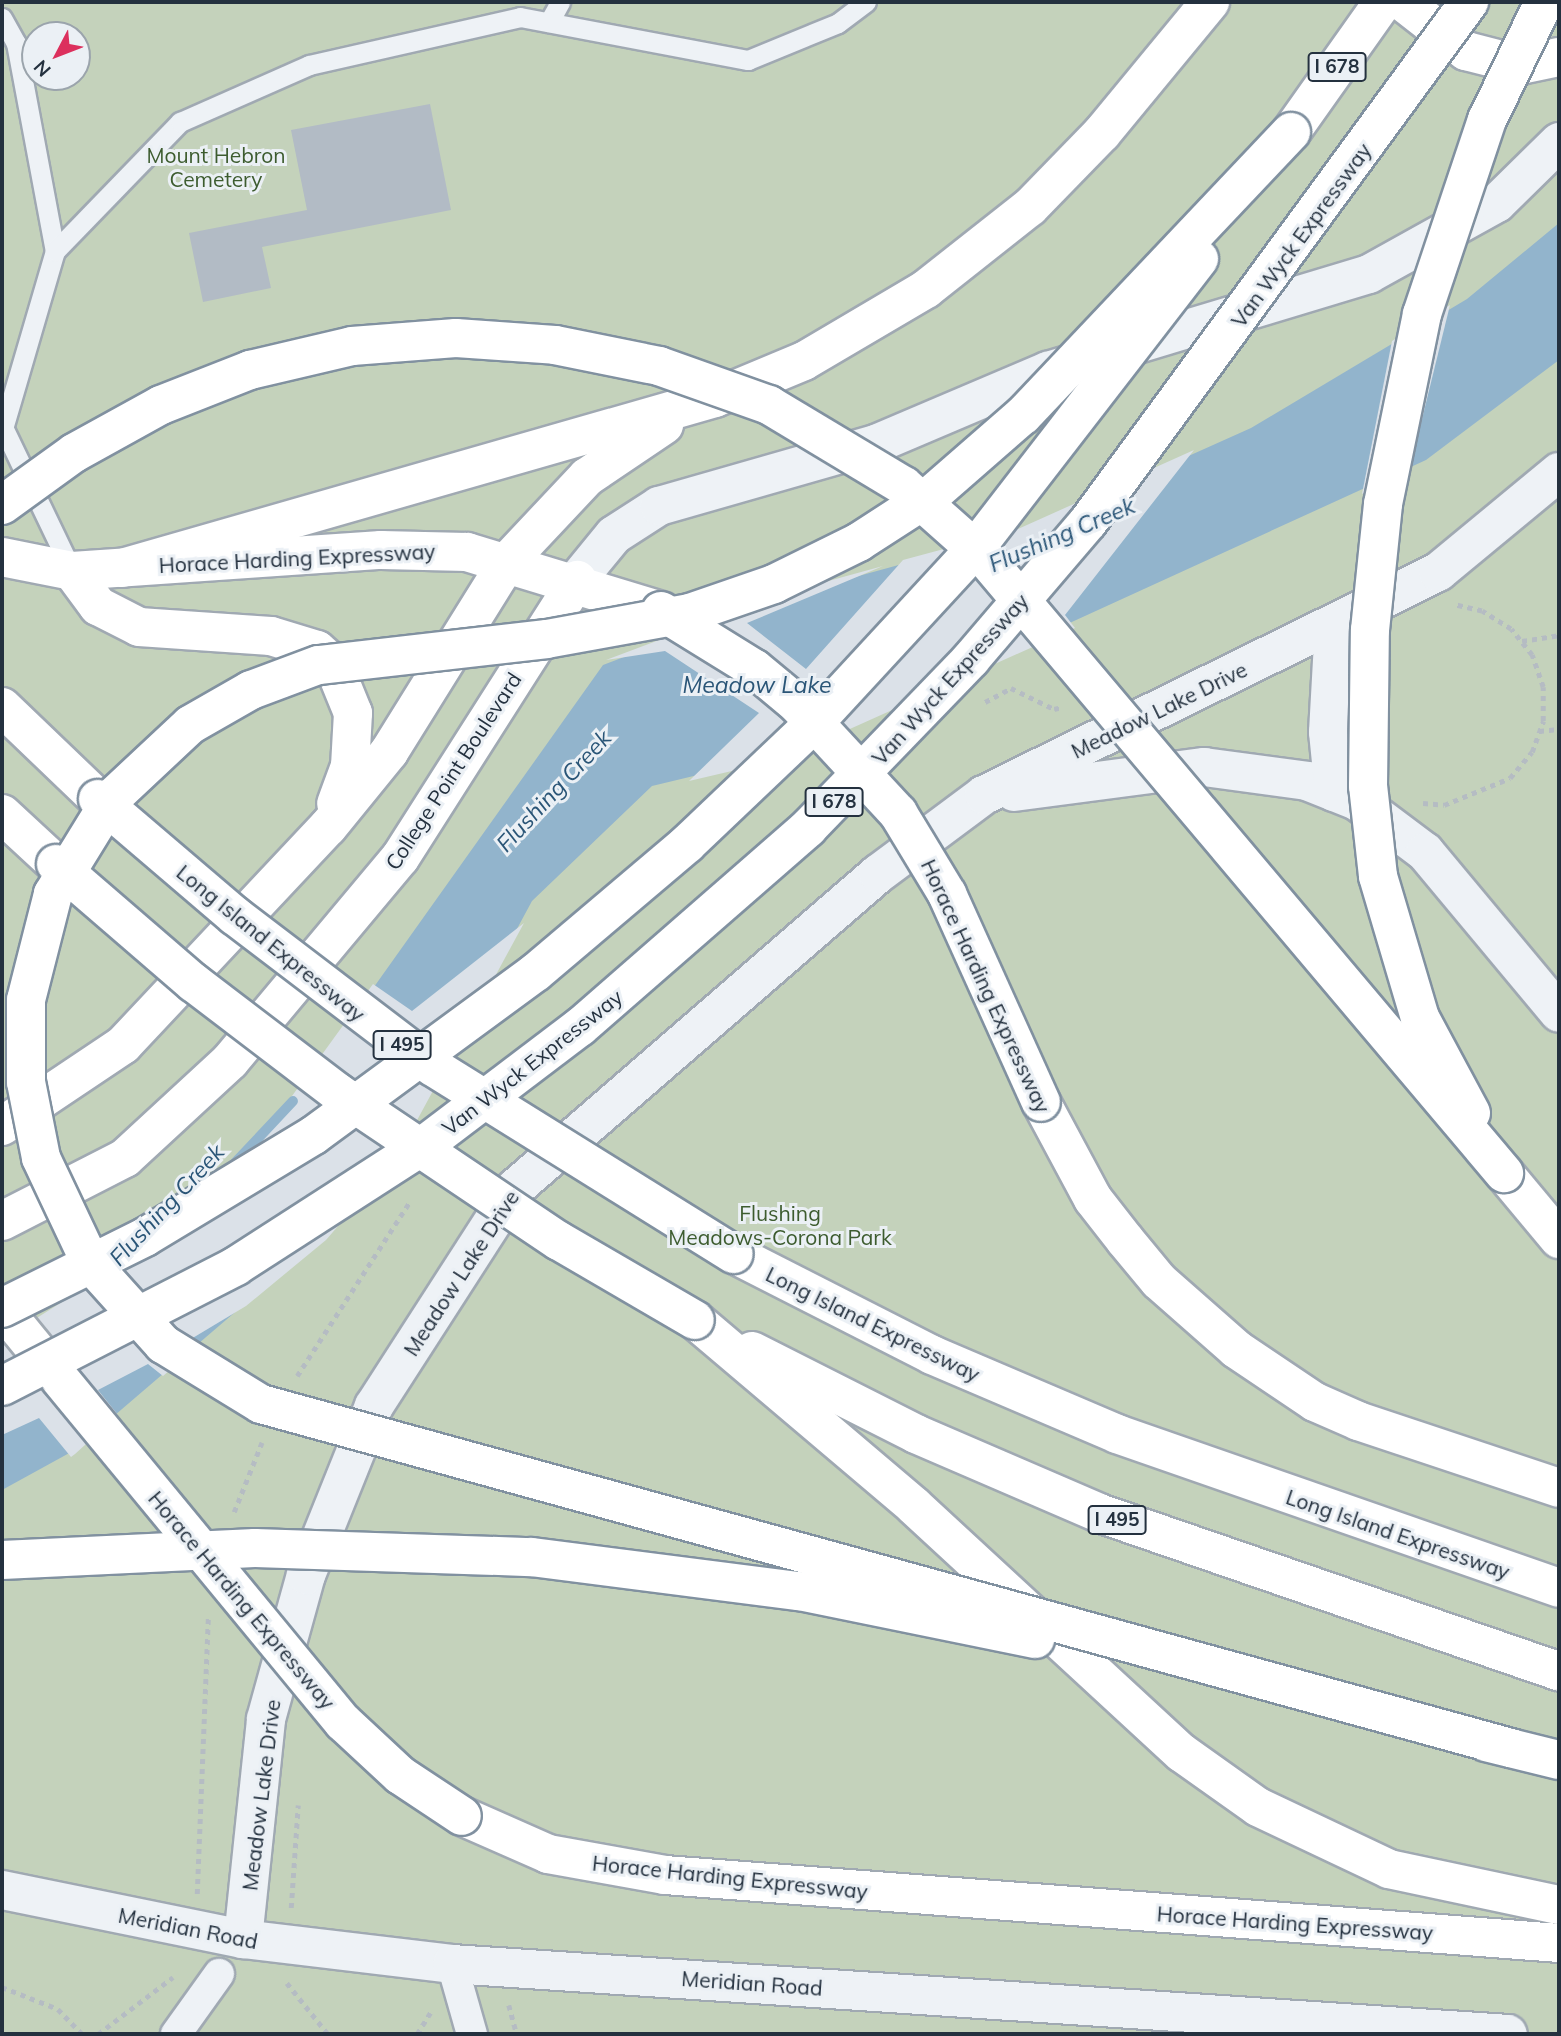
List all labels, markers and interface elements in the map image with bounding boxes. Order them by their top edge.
north arrow [21,21,91,91]
road number: I 678 [1307,52,1367,82]
text: N [28,55,56,82]
street label: Van Wyck Expressway [1226,138,1376,332]
park label: Mount Hebron Cemetery [146,142,286,192]
water label: Flushing Creek [985,492,1139,578]
street label: Horace Harding Expressway [158,538,436,578]
street label: Van Wyck Expressway [866,588,1034,770]
street label: Meadow Lake Drive [1067,656,1251,764]
street label: College Point Boulevard [380,668,526,874]
water label: Meadow Lake [682,671,832,699]
water label: Flushing Creek [491,724,617,858]
road number: I 678 [804,786,864,818]
street label: Horace Harding Expressway [916,855,1056,1117]
street label: Long Island Expressway [172,859,370,1027]
street label: Van Wyck Expressway [437,984,627,1140]
road number: I 495 [372,1030,432,1060]
water label: Flushing Creek [104,1138,230,1272]
street label: Meadow Lake Drive [398,1185,524,1361]
park label: Flushing Meadows-Corona Park [668,1200,892,1250]
street label: Long Island Expressway [762,1261,984,1387]
street label: Long Island Expressway [1283,1484,1513,1584]
street label: Horace Harding Expressway [143,1486,341,1714]
road number: I 495 [1087,1504,1147,1536]
street label: Meadow Lake Drive [237,1698,285,1892]
street label: Horace Harding Expressway [591,1850,869,1904]
street label: Horace Harding Expressway [1156,1901,1434,1945]
street label: Meridian Road [116,1902,260,1954]
street label: Meridian Road [681,1965,823,2001]

